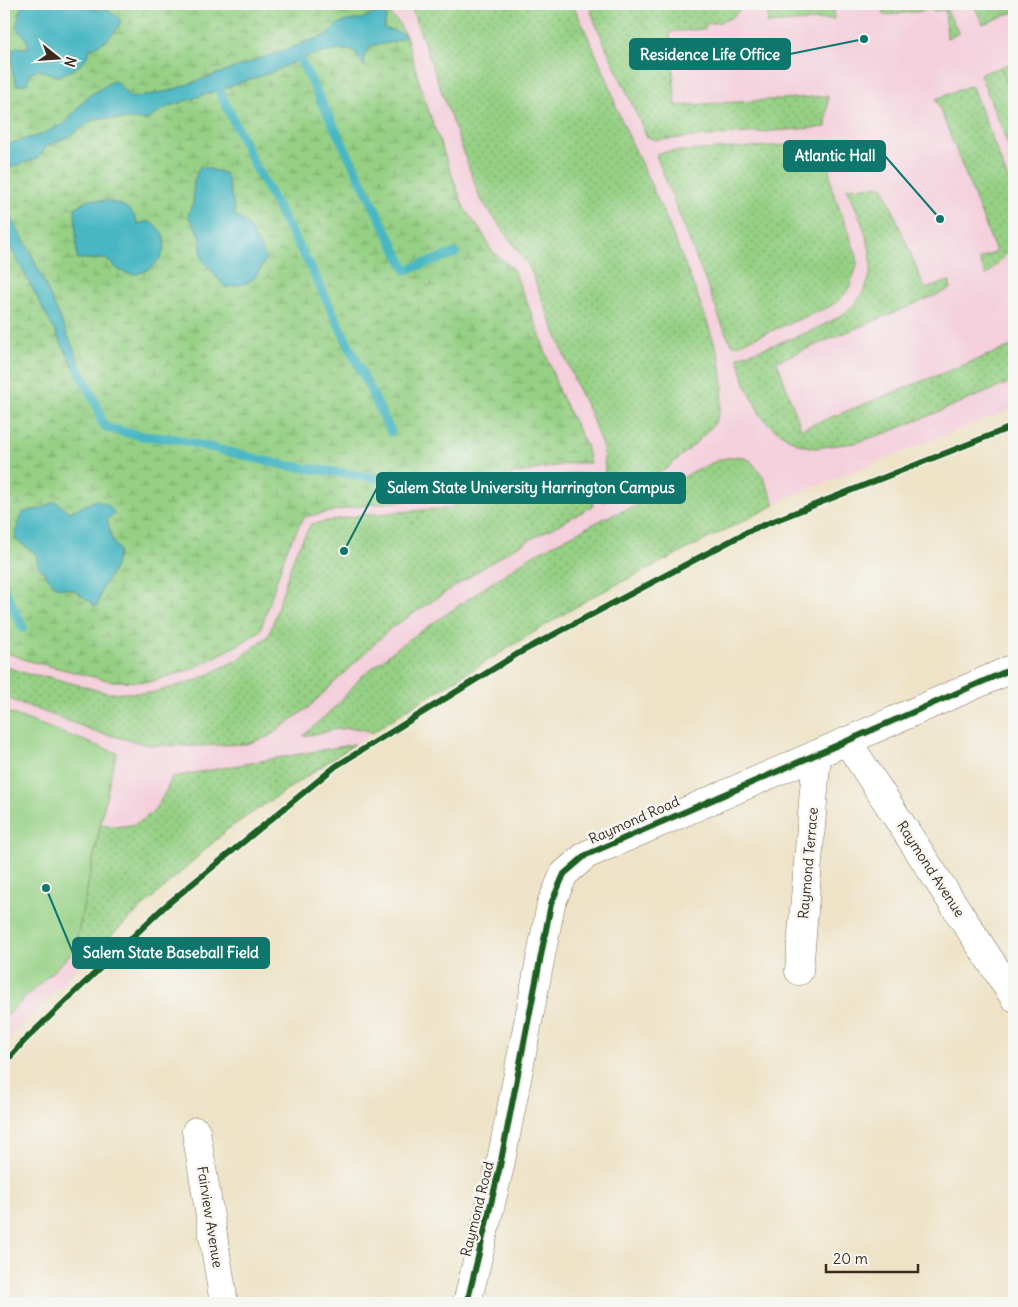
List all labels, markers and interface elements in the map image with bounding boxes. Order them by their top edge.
north arrow [32,32,82,82]
callout: Residence Life Office [630,39,790,69]
text: Residence Life Office [640,45,780,64]
text: N [60,55,80,69]
callout: Atlantic Hall [784,141,885,171]
text: Atlantic Hall [795,146,875,165]
callout: Salem State University Harrington Campus [377,473,685,503]
text: Salem State University Harrington Campus [387,478,675,498]
street label: Raymond Road [586,792,682,848]
street label: Raymond Terrace [794,806,822,920]
street label: Raymond Avenue [893,817,969,921]
callout: Salem State Baseball Field [73,938,269,968]
text: Salem State Baseball Field [83,943,259,962]
street label: Raymond Road [456,1160,498,1258]
street label: Fairview Avenue [193,1165,227,1269]
scale bar [826,1242,918,1274]
text: 20 m [833,1249,868,1268]

